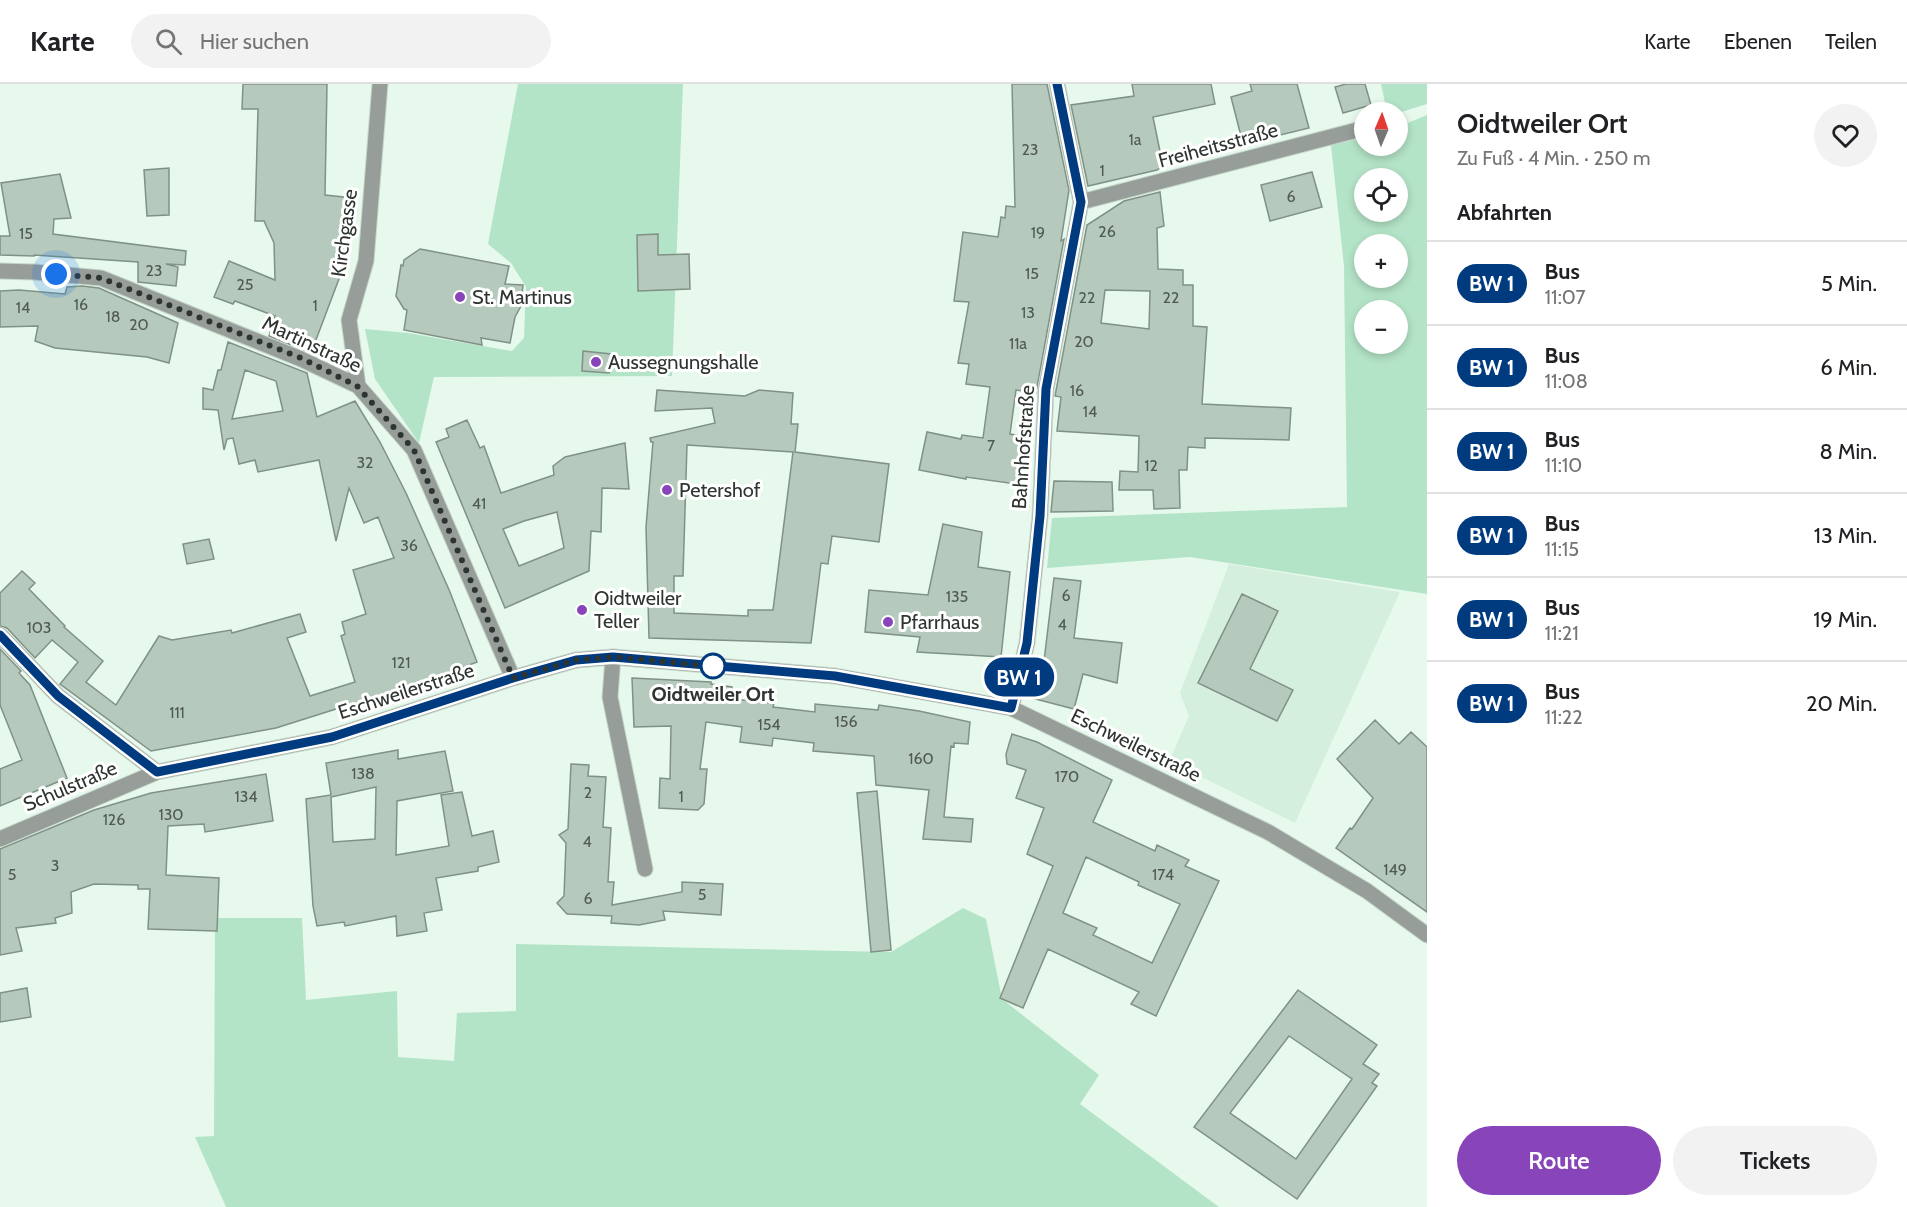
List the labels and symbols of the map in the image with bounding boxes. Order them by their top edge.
north arrow [1354,102,1408,156]
street label: Freiheitsstraße [1156,118,1280,172]
house number: 1a [1129,130,1142,149]
house number: 23 [1021,140,1039,159]
house number: 1 [1099,161,1105,180]
house number: 6 [1286,187,1296,206]
street label: Kirchgasse [326,188,362,278]
house number: 26 [1098,222,1116,241]
house number: 19 [1031,223,1045,242]
house number: 15 [19,224,33,243]
your location [41,259,71,289]
house number: 23 [145,261,163,280]
house number: 15 [1025,264,1039,283]
house number: 25 [236,275,254,294]
place label: St. Martinus [472,285,572,309]
house number: 22 [1079,288,1095,307]
house number: 22 [1163,288,1179,307]
marker: St. Martinus [453,290,467,304]
house number: 16 [74,295,88,314]
house number: 1 [312,296,318,315]
house number: 14 [16,298,30,317]
house number: 13 [1021,303,1035,322]
house number: 18 [106,307,120,326]
street label: Martinstraße [259,311,365,377]
house number: 20 [129,315,149,334]
house number: 20 [1074,332,1094,351]
house number: 11a [1009,334,1027,353]
place label: Aussegnungshalle [608,350,758,374]
marker: Aussegnungshalle [589,355,603,369]
house number: 16 [1070,381,1084,400]
street label: Bahnhofstraße [1007,384,1039,510]
house number: 14 [1083,402,1097,421]
house number: 7 [987,436,995,455]
house number: 32 [356,453,374,472]
house number: 12 [1144,456,1158,475]
place label: Petershof [679,478,761,502]
marker: Petershof [660,483,674,497]
house number: 41 [472,494,486,513]
house number: 36 [400,536,418,555]
place label: Oidtweiler Teller [594,586,682,633]
house number: 6 [1061,586,1071,605]
house number: 135 [946,587,968,606]
marker: Oidtweiler Teller [575,603,589,617]
place label: Pfarrhaus [900,610,979,634]
marker: Pfarrhaus [881,615,895,629]
house number: 4 [1057,615,1067,634]
house number: 103 [26,618,52,637]
house number: 121 [392,653,410,672]
marker: Oidtweiler Ort [700,653,726,679]
street label: Eschweilerstraße [335,658,477,724]
line badge: BW 1 [977,658,1061,696]
place label: Oidtweiler Ort [652,682,774,706]
house number: 111 [169,703,185,722]
street label: Eschweilerstraße [1067,703,1205,787]
house number: 156 [835,712,857,731]
house number: 154 [757,715,781,734]
house number: 160 [908,749,934,768]
street label: Schulstraße [20,756,120,816]
house number: 138 [351,764,375,783]
house number: 170 [1055,767,1079,786]
house number: 2 [584,783,592,802]
house number: 134 [234,787,258,806]
house number: 1 [678,787,684,806]
house number: 130 [158,805,184,824]
house number: 126 [103,810,125,829]
house number: 4 [582,832,592,851]
house number: 3 [51,856,59,875]
house number: 149 [1383,860,1407,879]
house number: 5 [8,865,16,884]
house number: 174 [1152,865,1174,884]
house number: 5 [698,885,706,904]
house number: 6 [583,889,593,908]

